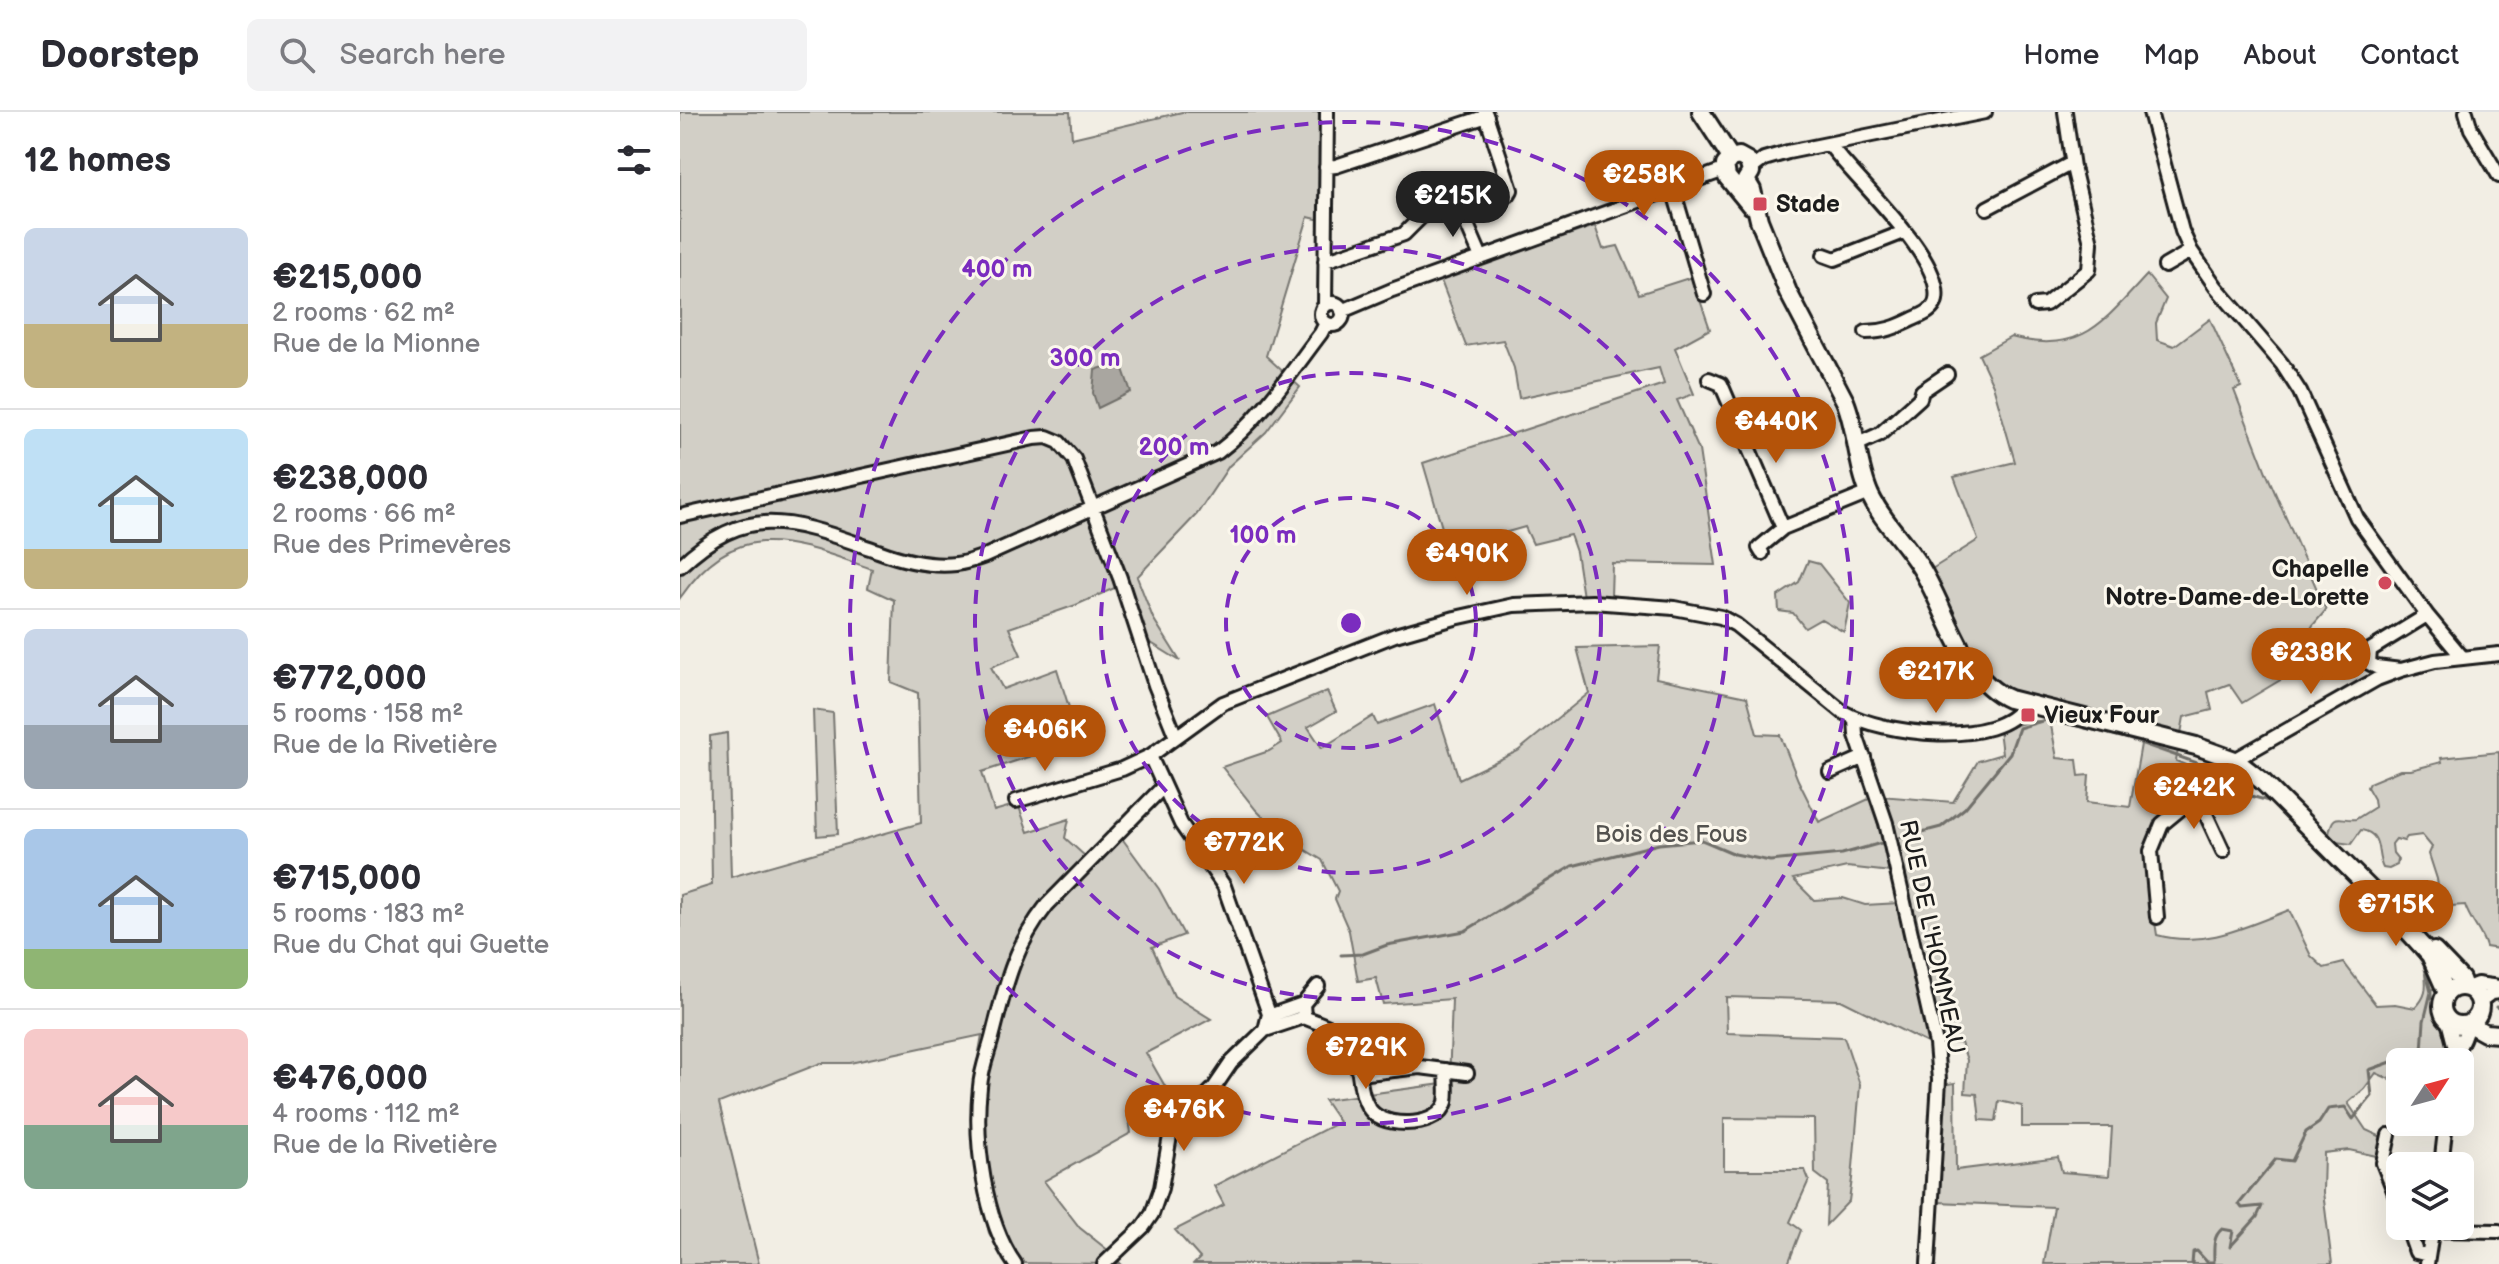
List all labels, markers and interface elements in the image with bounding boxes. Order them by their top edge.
search box [247,19,807,91]
text: Doorstep [40,33,199,78]
icon: search [275,33,319,77]
text: Search here [339,37,506,73]
text: Home [2023,39,2099,72]
text: Map [2143,39,2200,72]
text: About [2244,39,2316,72]
text: Contact [2360,39,2459,72]
icon: filters [612,138,656,182]
text: 12 homes [24,140,171,181]
pin: €258K [1588,150,1700,218]
text: €258K [1602,160,1686,191]
pin: €215K [1397,171,1509,239]
text: €215K [1414,181,1492,212]
place label: Stade [1776,190,1840,219]
marker: Stade [1751,195,1769,213]
text: 400 m [962,255,1033,284]
text: €215,000 [272,257,422,298]
icon: home [88,260,184,356]
text: 2 rooms · 62 m² [272,298,455,329]
text: Rue de la Mionne [272,329,480,360]
text: 300 m [1050,344,1120,373]
pin: €440K [1720,397,1832,465]
text: €440K [1734,407,1818,438]
text: 200 m [1139,433,1209,462]
text: €238,000 [272,458,429,499]
icon: home [88,461,184,557]
text: 2 rooms · 66 m² [272,499,456,530]
text: 100 m [1230,521,1296,550]
pin: €490K [1411,529,1523,597]
text: Rue des Primevères [272,530,511,561]
text: €490K [1425,539,1509,570]
place label: Chapelle Notre-Dame-de-Lorette [2105,555,2369,612]
marker: Chapelle Notre-Dame-de-Lorette [2376,574,2394,592]
centre of rings [1337,609,1365,637]
pin: €238K [2255,628,2367,696]
text: €238K [2269,638,2353,669]
pin: €217K [1880,647,1992,715]
text: €217K [1897,657,1975,688]
text: €772,000 [272,658,427,699]
icon: home [88,661,184,757]
text: 5 rooms · 158 m² [272,699,464,730]
place label: Vieux Four [2044,701,2160,730]
pin: €406K [989,705,1101,773]
marker: Vieux Four [2019,706,2037,724]
text: €406K [1003,715,1087,746]
text: Rue de la Rivetière [272,730,497,761]
pin: €242K [2138,763,2250,831]
text: €242K [2153,773,2235,804]
street label: RUE DE L'HOMMEAU [1893,817,1971,1057]
pin: €772K [1188,818,1300,886]
park label: Bois des Fous [1595,820,1747,849]
text: €772K [1203,828,1285,859]
text: €715,000 [272,858,421,899]
icon: home [88,861,184,957]
pin: €715K [2340,880,2452,948]
text: €715K [2357,890,2435,921]
text: 5 rooms · 183 m² [272,899,465,930]
text: Rue du Chat qui Guette [272,930,549,961]
pin: €729K [1310,1023,1422,1091]
text: €729K [1325,1033,1407,1064]
north arrow [2386,1048,2474,1136]
map controls [2386,1048,2474,1240]
text: €476,000 [272,1058,428,1099]
icon: home [88,1061,184,1157]
pin: €476K [1128,1085,1240,1153]
text: €476K [1143,1095,1225,1126]
text: 4 rooms · 112 m² [272,1099,460,1130]
text: Rue de la Rivetière [272,1130,497,1161]
button: layers [2386,1152,2474,1240]

